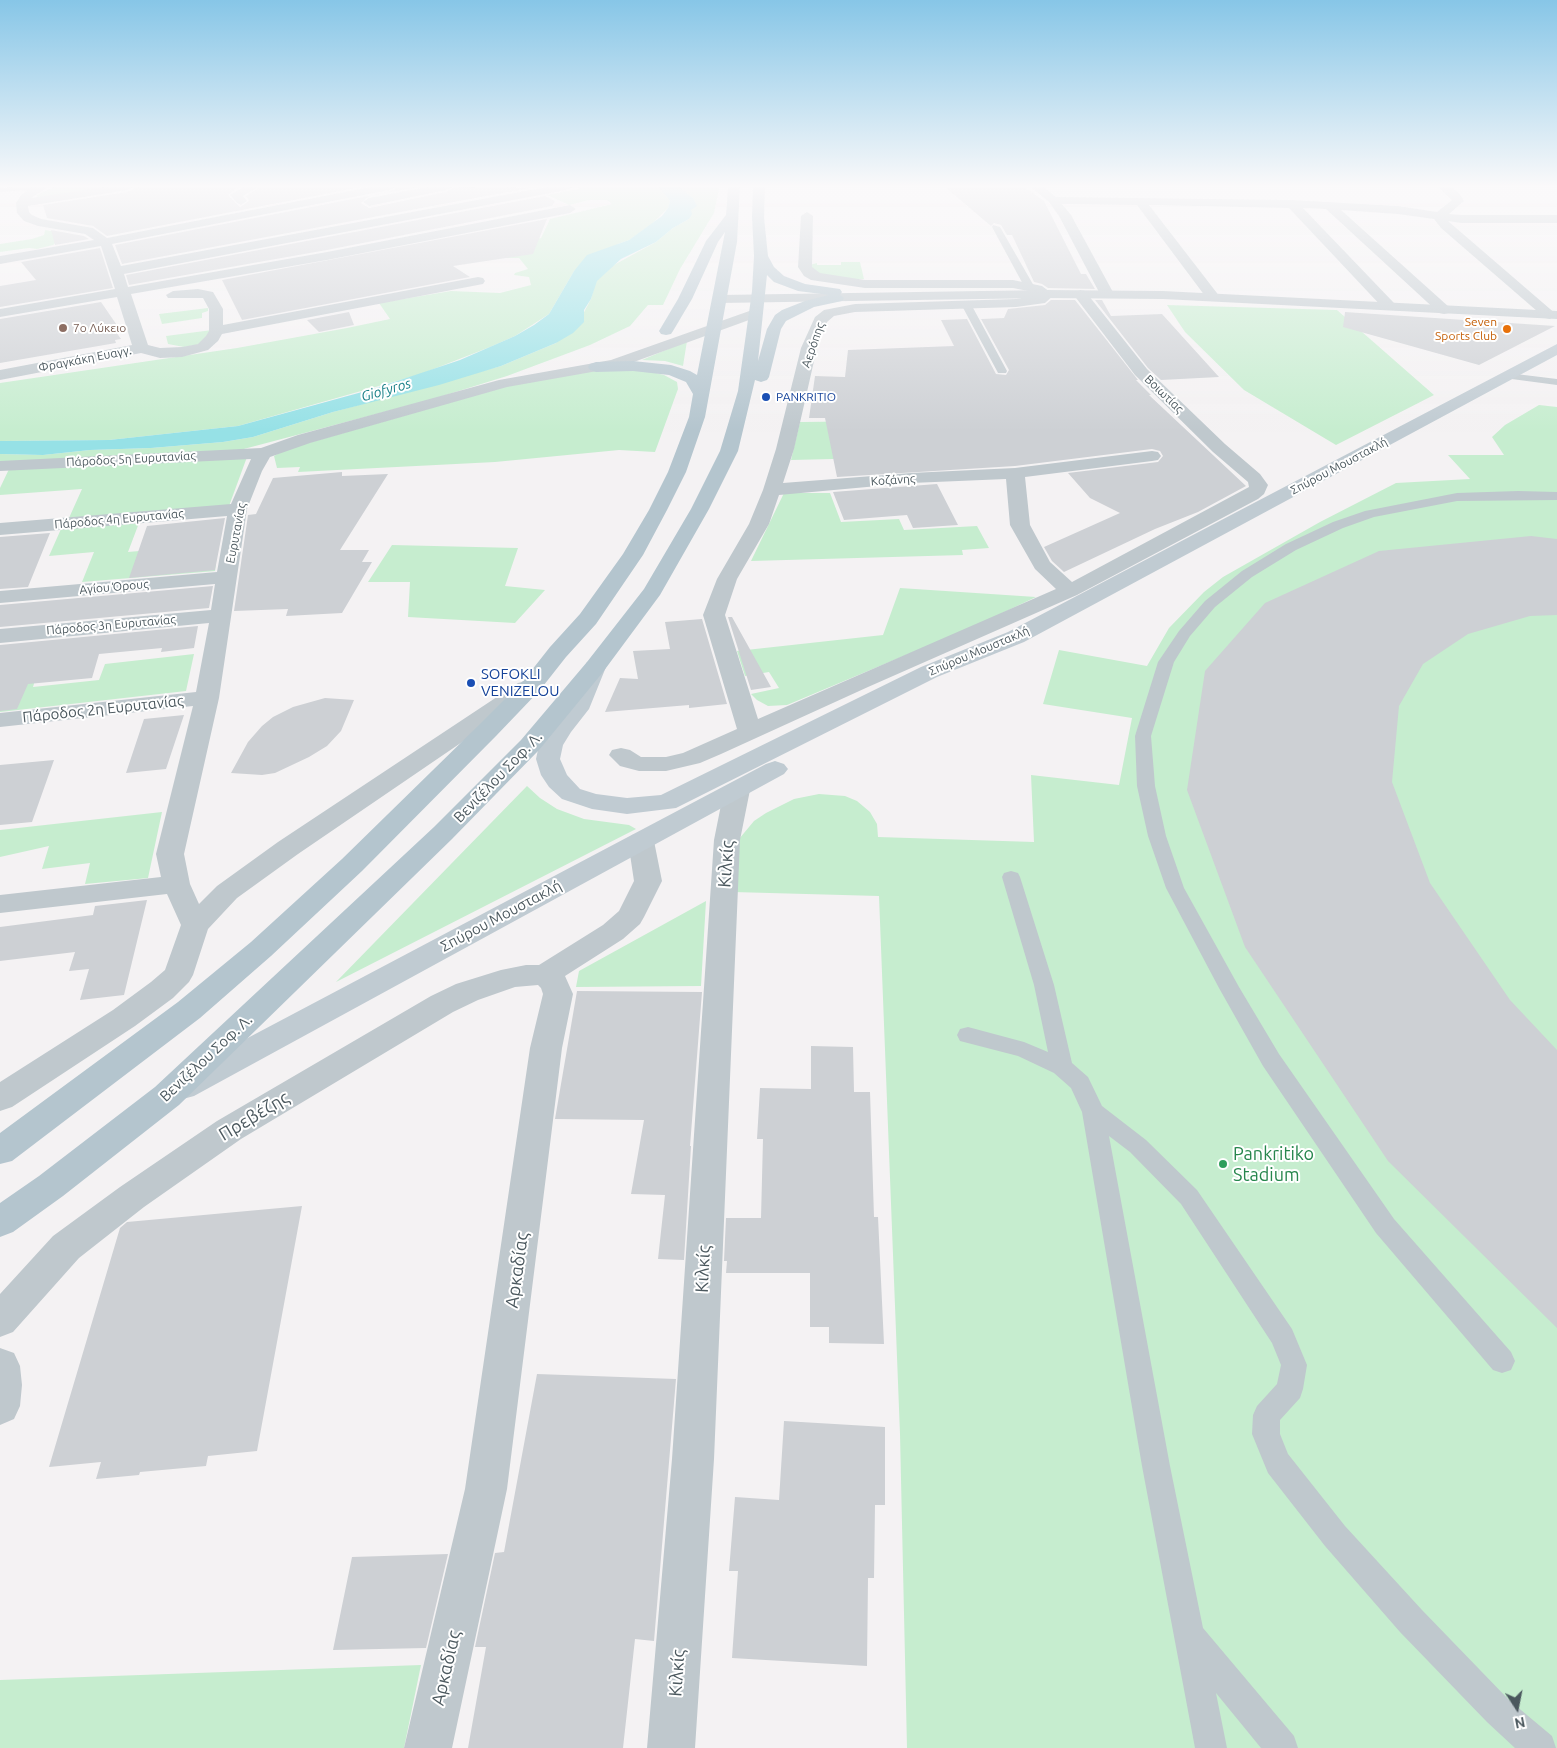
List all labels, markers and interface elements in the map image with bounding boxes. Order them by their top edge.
place label: Seven Sports Club [1435,315,1497,343]
street label: Αερόπης [799,320,827,370]
place label: 7o Λύκειο [73,321,126,335]
marker: 7o Λύκειο [57,322,69,334]
marker: Seven Sports Club [1501,323,1513,335]
street label: Φραγκάκη Ευαγγ. [37,343,133,375]
street label: Βοιωτίας [1141,372,1187,416]
water label: Giofyros [359,375,413,405]
place label: PANKRITIO [776,390,836,404]
marker: PANKRITIO [760,391,772,403]
street label: Σπύρου Μουστακλή [1288,434,1390,498]
street label: Πάροδος 5η Ευρυτανίας [66,448,196,470]
street label: Κοζάνης [870,471,916,489]
street label: Ευρυτανίας [223,501,249,565]
street label: Πάροδος 4η Ευρυτανίας [54,506,184,532]
street label: Αγίου Όρους [79,577,149,597]
street label: Πάροδος 3η Ευρυτανίας [46,612,176,638]
street label: Σπύρου Μουστακλή [927,623,1031,679]
place label: SOFOKLI VENIZELOU [481,665,559,700]
marker: SOFOKLI VENIZELOU [465,677,477,689]
street label: Πάροδος 2η Ευρυτανίας [22,692,184,726]
street label: Βενιζέλου Σοφ. Λ. [450,728,546,826]
street label: Κιλκίς [714,840,738,888]
street label: Σπύρου Μουστακλή [437,876,565,956]
street label: Βενιζέλου Σοφ. Λ. [156,1011,256,1105]
street label: Πρεβέζης [215,1087,293,1145]
place label: Pankritiko Stadium [1233,1143,1314,1186]
marker: Pankritiko Stadium [1217,1158,1229,1170]
street label: Αρκαδίας [501,1231,533,1309]
street label: Κιλκίς [691,1245,715,1293]
street label: Αρκαδίας [427,1628,465,1708]
street label: Κιλκίς [665,1649,689,1697]
north arrow [1492,1683,1542,1733]
text: N [1513,1714,1527,1732]

